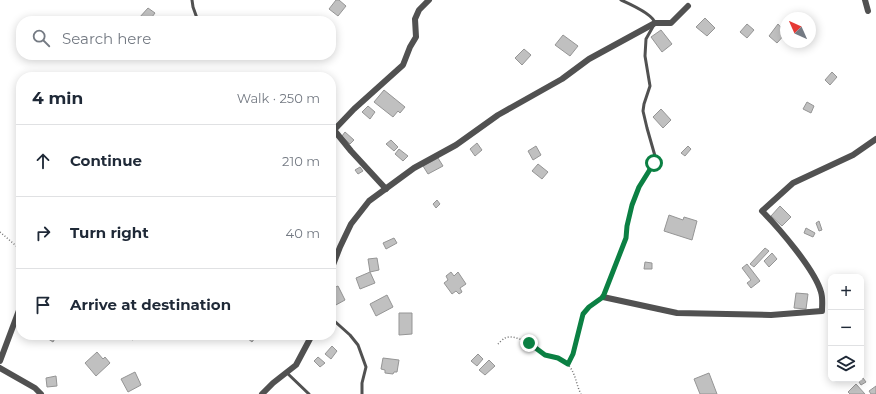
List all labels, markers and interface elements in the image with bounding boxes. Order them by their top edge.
north arrow [780,12,816,48]
search box [16,16,336,60]
icon: search [30,27,52,49]
text: Search here [62,29,151,48]
text: 4 min [32,88,83,108]
text: Walk · 250 m [237,90,320,106]
icon: ahead [32,150,54,172]
text: Continue [70,151,142,170]
text: 210 m [282,153,320,169]
route start [645,154,663,172]
icon: right [32,222,54,244]
text: Turn right [70,223,149,242]
text: 40 m [286,225,320,241]
map controls [828,274,864,382]
button: + [828,274,864,310]
icon: arrive [32,294,54,316]
text: Arrive at destination [70,295,231,314]
button: − [828,310,864,346]
route end [520,334,538,352]
button: layers [828,346,864,382]

